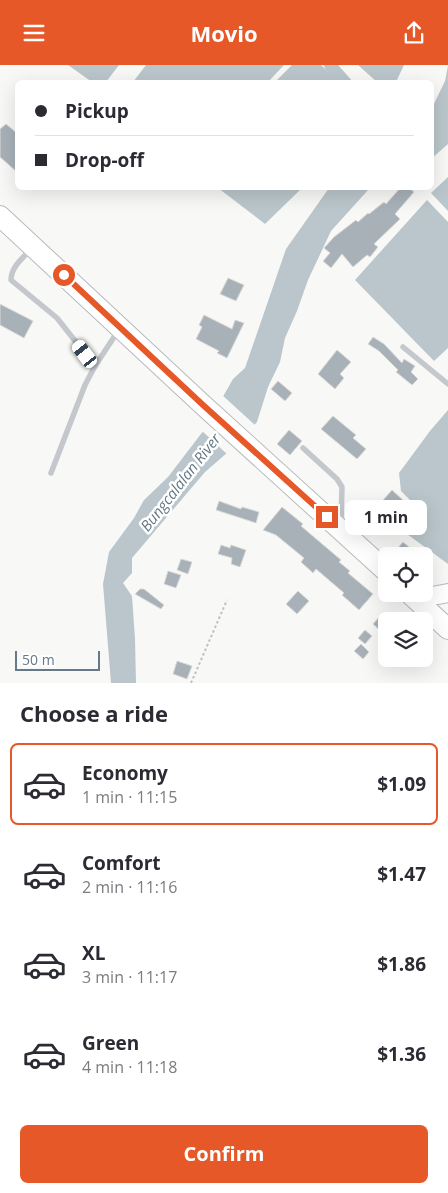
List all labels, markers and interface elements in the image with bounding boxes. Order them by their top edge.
text: Movio [190,18,258,48]
icon: menu [20,19,48,47]
icon: share [400,19,428,47]
text: Pickup [65,98,129,124]
text: Drop-off [65,147,144,173]
route start [53,264,75,286]
car [69,338,100,370]
water label: Bungcalalan River [135,428,225,535]
callout: 1 min [344,499,427,535]
route end [316,506,338,528]
text: 1 min [364,506,408,528]
map controls [378,547,433,667]
button: locate [378,547,433,602]
button: layers [378,612,433,667]
scale bar [15,648,100,671]
text: 50 m [22,650,55,669]
text: Choose a ride [20,698,168,728]
text: Economy [82,760,168,786]
icon: car [22,762,67,807]
text: $1.09 [377,771,426,797]
text: 1 min · 11:15 [82,786,177,808]
text: Comfort [82,850,161,876]
icon: car [22,852,67,897]
text: $1.47 [377,861,426,887]
text: 2 min · 11:16 [82,876,177,898]
text: XL [82,940,105,966]
icon: car [22,942,67,987]
text: $1.86 [377,951,426,977]
text: 3 min · 11:17 [82,966,177,988]
text: Green [82,1030,139,1056]
icon: car [22,1032,67,1077]
text: $1.36 [377,1041,426,1067]
text: 4 min · 11:18 [82,1056,177,1078]
button: Confirm [20,1125,428,1183]

